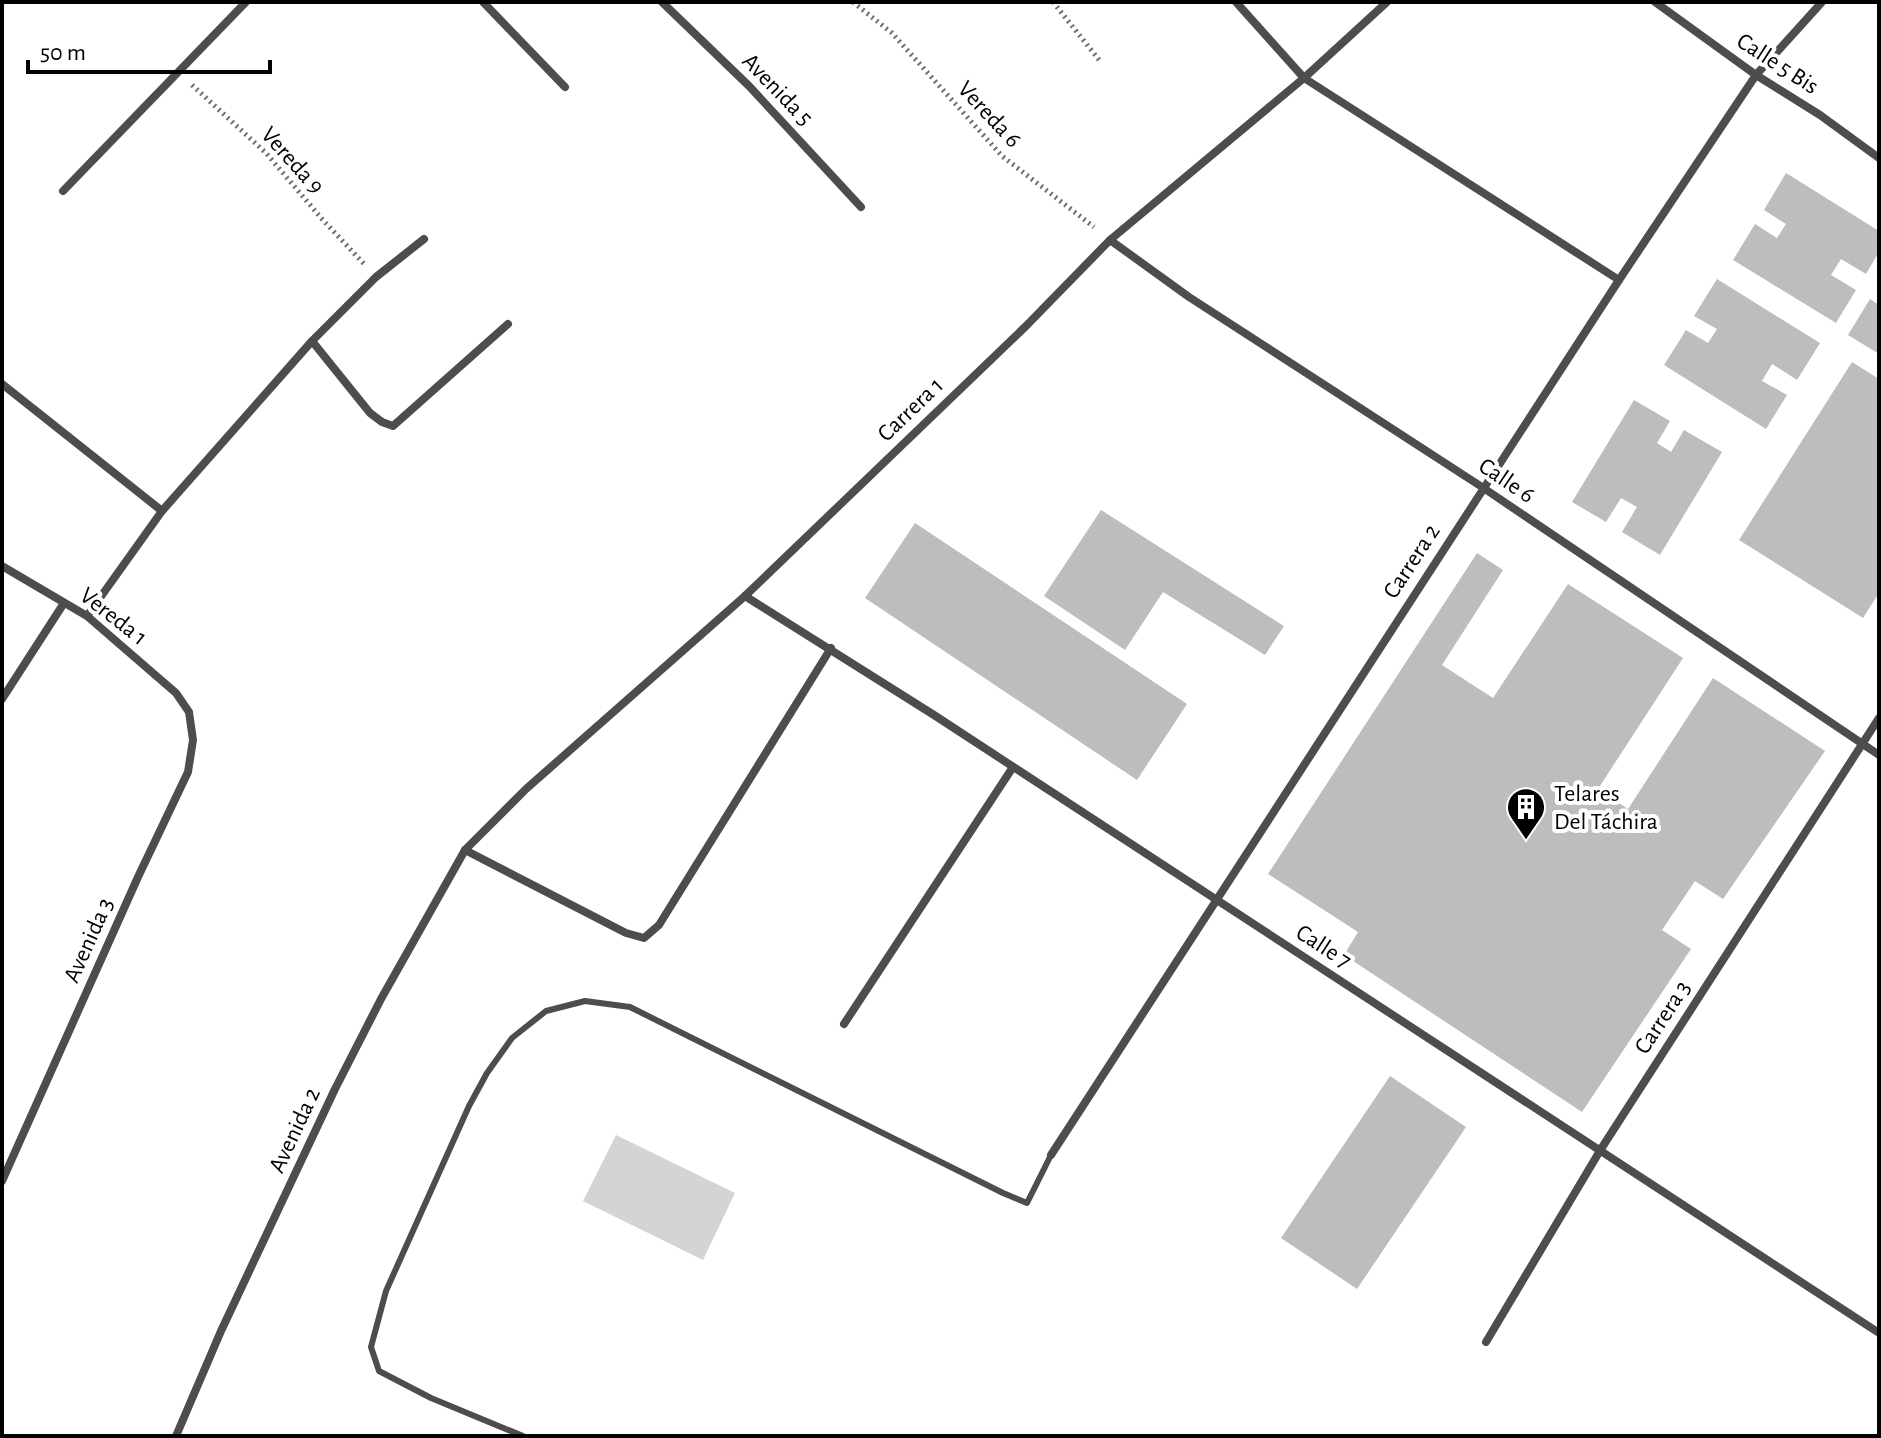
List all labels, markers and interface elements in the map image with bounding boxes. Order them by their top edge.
scale bar [28,24,270,74]
street label: Calle 5 Bis [1732,29,1823,99]
text: 50 m [40,41,86,65]
street label: Avenida 5 [737,49,817,130]
street label: Vereda 6 [953,77,1026,153]
street label: Vereda 9 [256,123,328,199]
street label: Carrera 1 [873,373,948,446]
street label: Calle 6 [1474,454,1539,508]
street label: Carrera 2 [1379,520,1445,603]
street label: Vereda 1 [75,583,152,650]
place label: Telares Del Táchira [1554,782,1658,834]
building icon: Telares Del Táchira [1505,786,1547,841]
street label: Avenida 3 [60,894,118,986]
street label: Calle 7 [1292,920,1355,973]
street label: Carrera 3 [1630,976,1695,1059]
street label: Avenida 2 [265,1084,325,1177]

